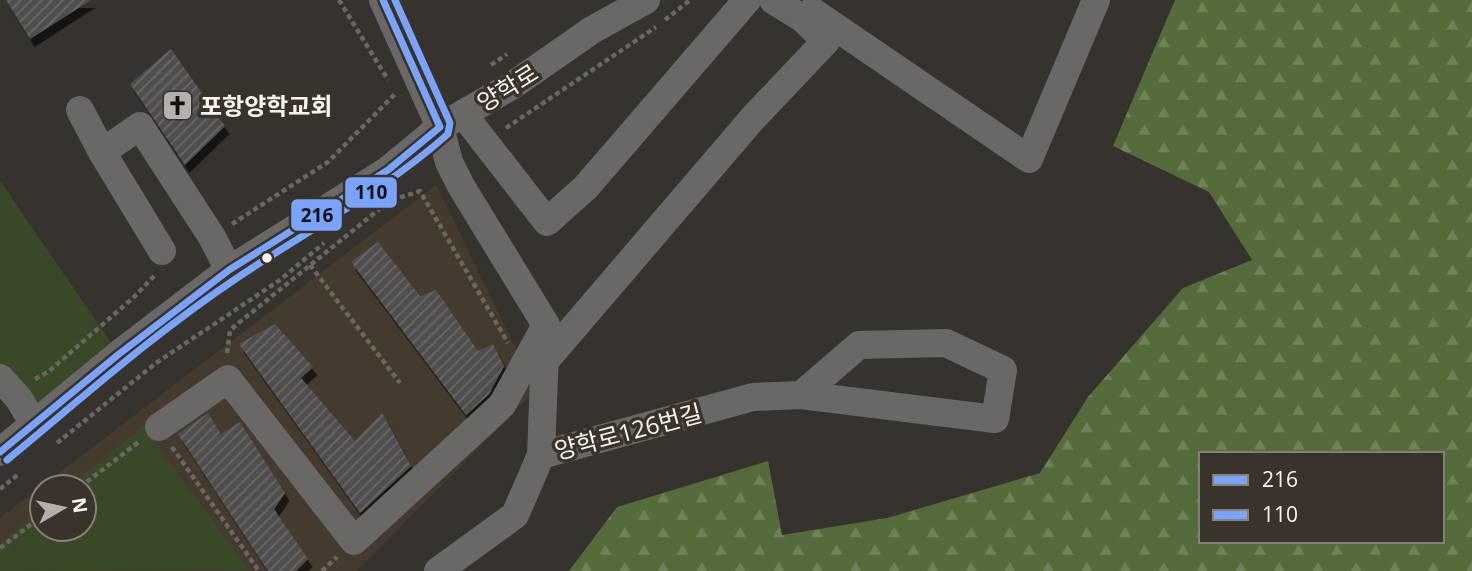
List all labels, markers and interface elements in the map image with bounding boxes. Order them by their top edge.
street label: 양학로 [470,55,544,119]
church icon: 포항양학교회 [160,88,194,122]
place label: 포항양학교회 [200,89,332,122]
line badge: 110 [344,176,398,209]
text: 110 [355,179,387,205]
line badge: 216 [290,198,343,232]
text: 216 [301,202,333,228]
unlabelled marker [260,251,274,265]
street label: 양학로126번길 [551,395,705,467]
legend [1199,452,1444,543]
text: 216 [1262,465,1298,493]
north arrow [28,473,98,543]
text: N [66,496,94,515]
text: 110 [1262,500,1298,528]

